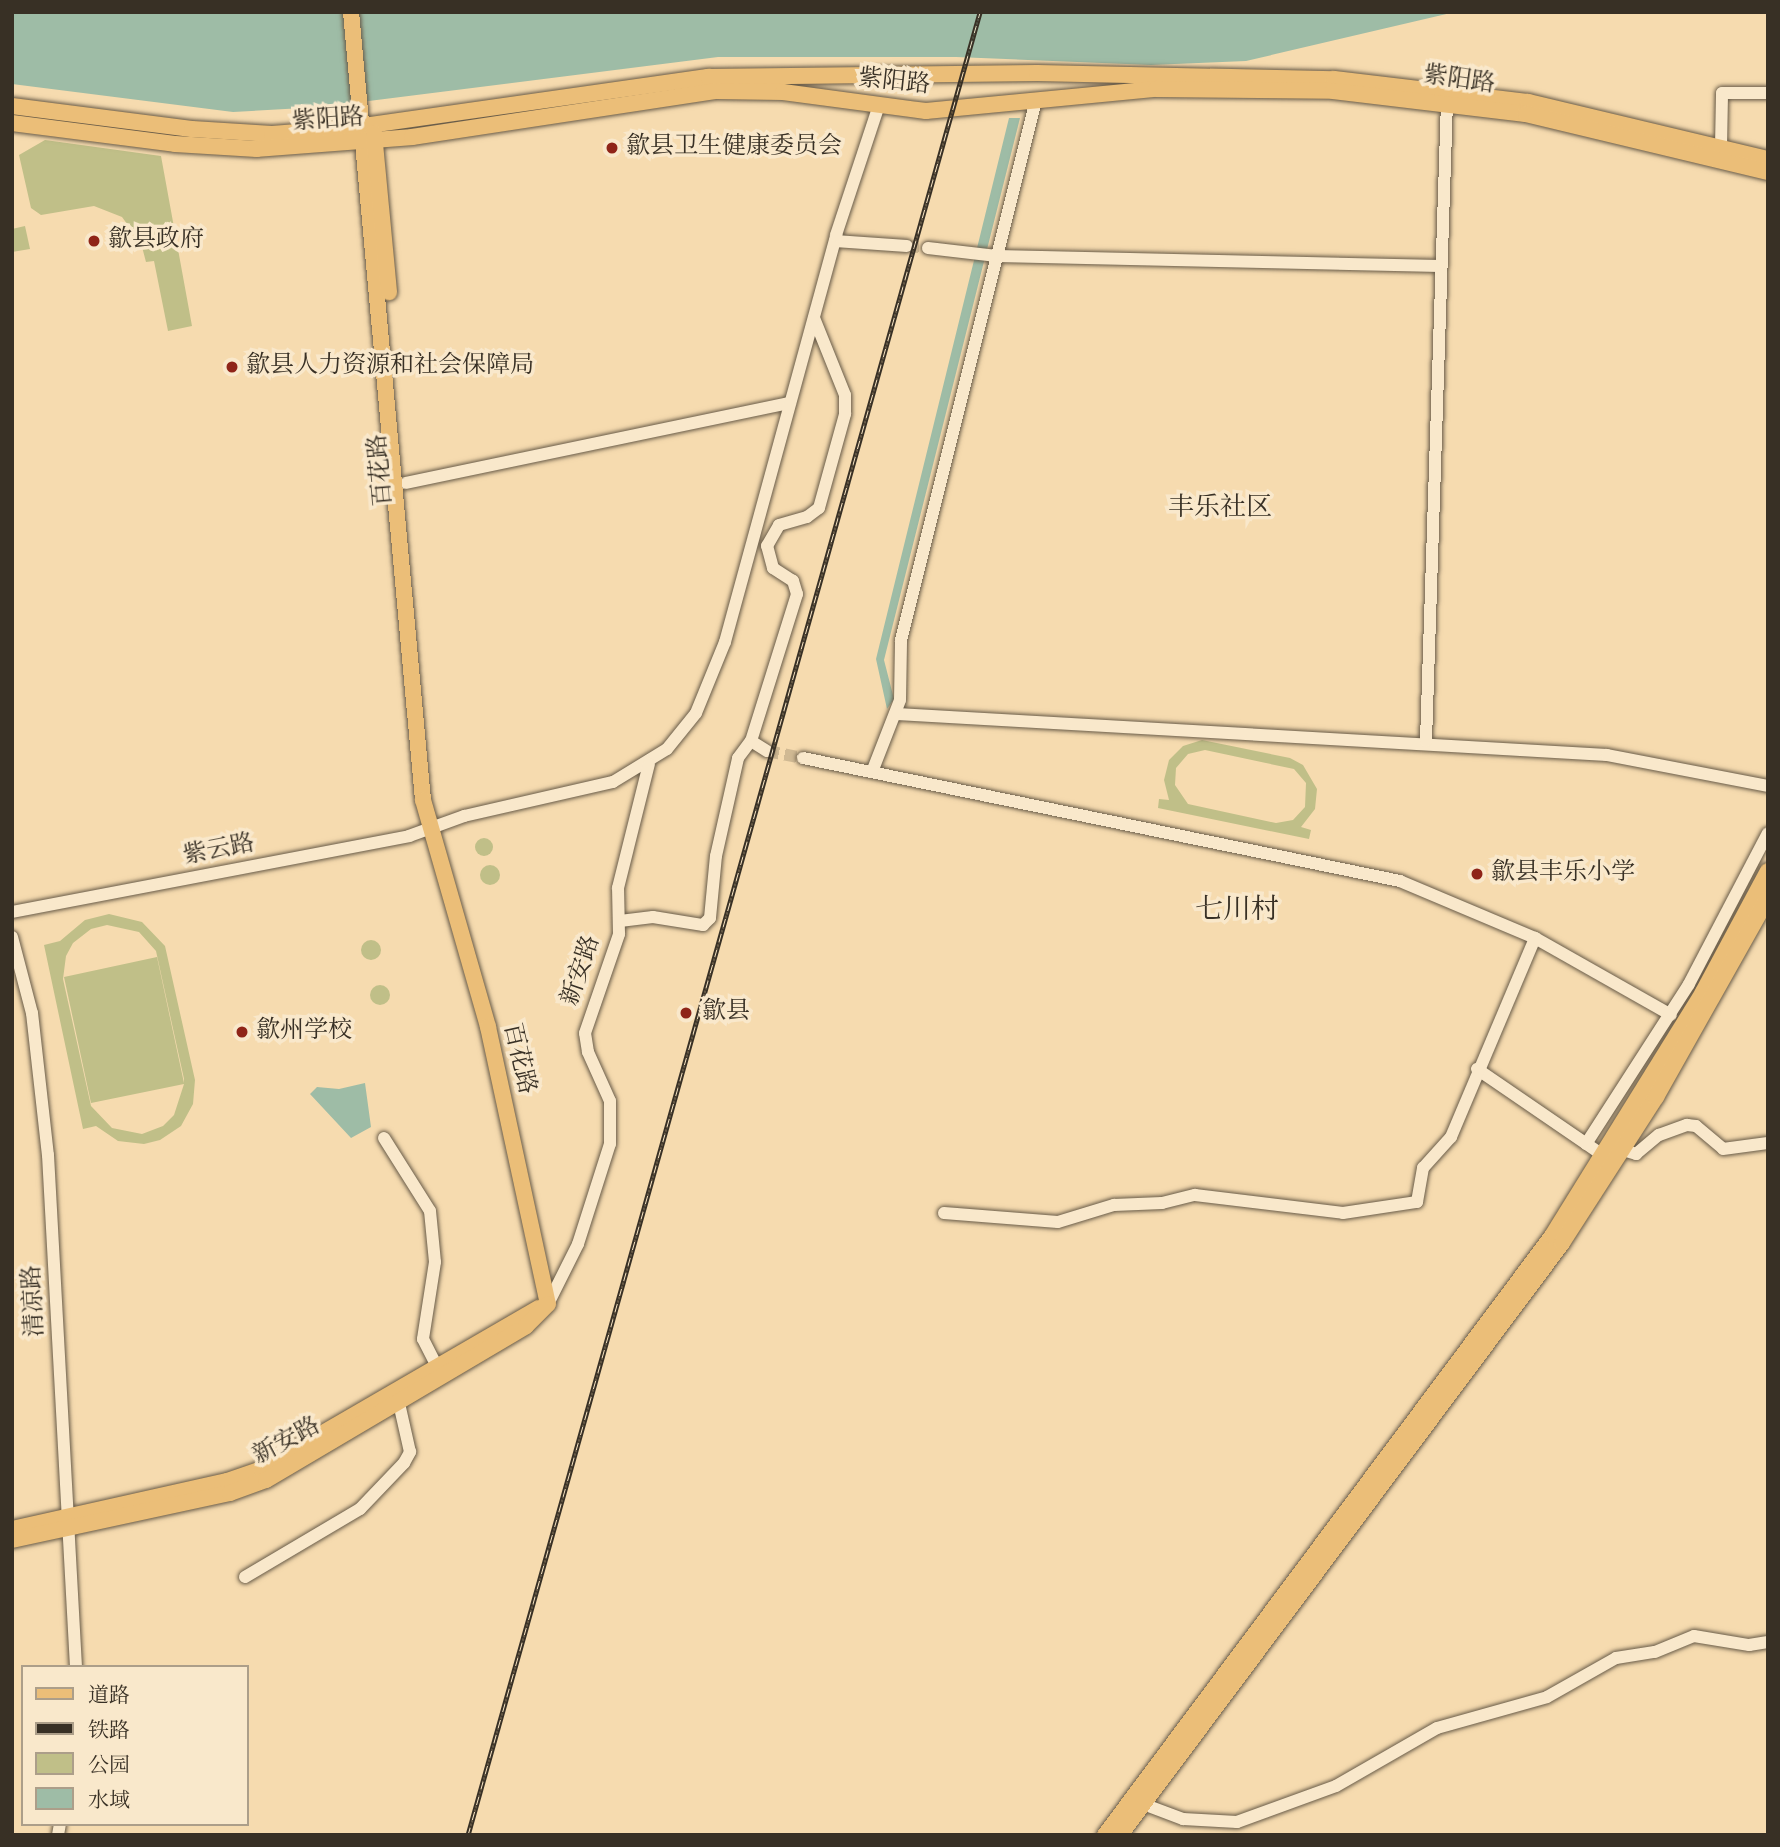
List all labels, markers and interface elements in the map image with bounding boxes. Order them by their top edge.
street label: 紫阳路 [1421,62,1497,100]
street label: 紫阳路 [857,65,931,101]
street label: 紫阳路 [291,104,365,138]
place label: 歙县卫生健康委员会 [626,134,842,162]
marker: 歙县卫生健康委员会 [604,140,620,156]
place label: 歙县政府 [108,227,204,255]
marker: 歙县政府 [86,233,102,249]
place label: 歙县人力资源和社会保障局 [246,353,534,381]
marker: 歙县人力资源和社会保障局 [224,359,240,375]
street label: 百花路 [365,433,399,507]
district label: 丰乐社区 [1168,493,1272,525]
street label: 紫云路 [181,830,257,872]
place label: 歙县丰乐小学 [1491,860,1635,888]
marker: 歙县丰乐小学 [1469,866,1485,882]
district label: 七川村 [1195,894,1279,928]
street label: 新安路 [557,932,607,1010]
place label: 歙县 [702,999,750,1027]
marker: 歙县 [676,1003,696,1023]
place label: 歙州学校 [256,1018,352,1046]
street label: 百花路 [496,1021,540,1097]
marker: 歙州学校 [234,1024,250,1040]
street label: 清凉路 [19,1264,51,1338]
street label: 新安路 [248,1412,326,1472]
legend [21,1665,248,1826]
text: 道路 [88,1686,130,1707]
text: 铁路 [88,1721,130,1742]
text: 公园 [88,1756,130,1777]
text: 水域 [88,1791,130,1812]

